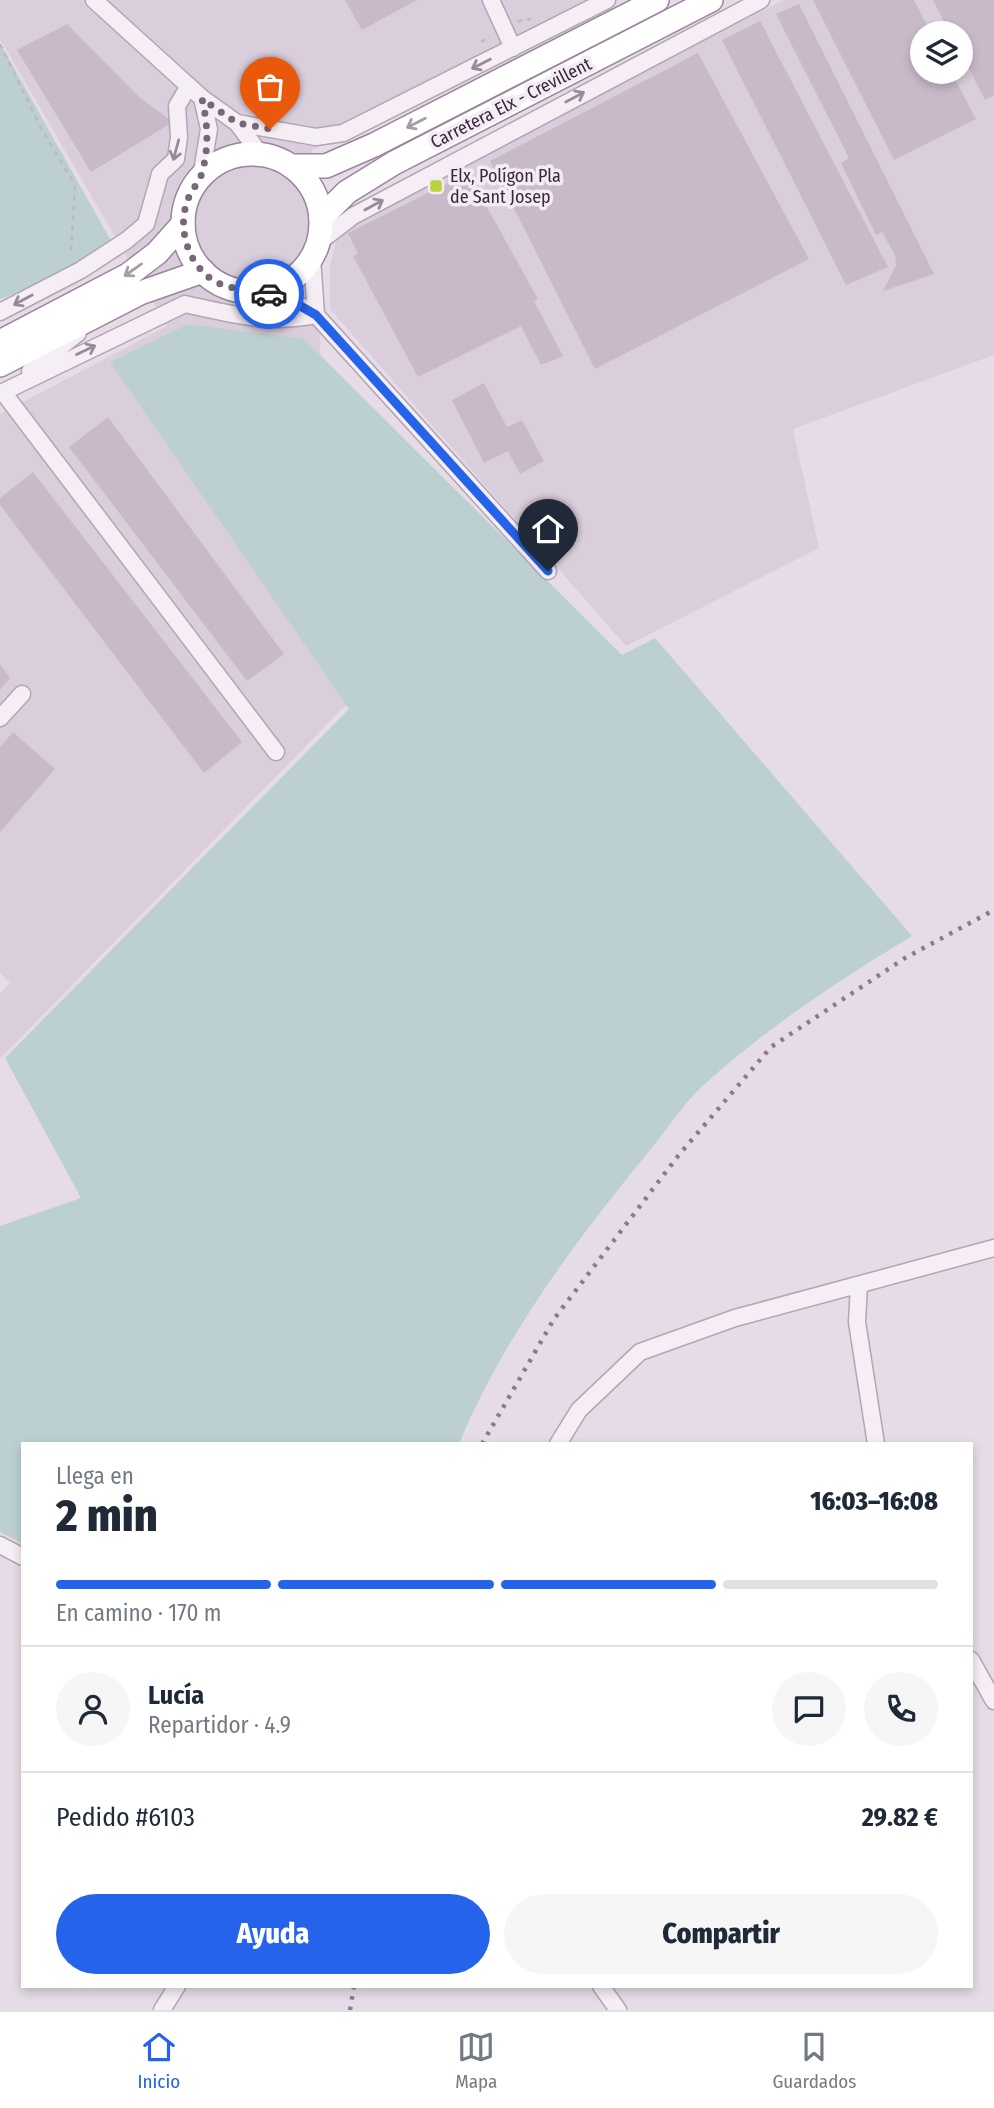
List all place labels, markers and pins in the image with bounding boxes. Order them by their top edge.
pin [240,57,300,129]
place label: Elx, Polígon Pla de Sant Josep [450,165,561,208]
marker: Elx, Polígon Pla de Sant Josep [428,178,444,194]
pin [518,499,578,571]

